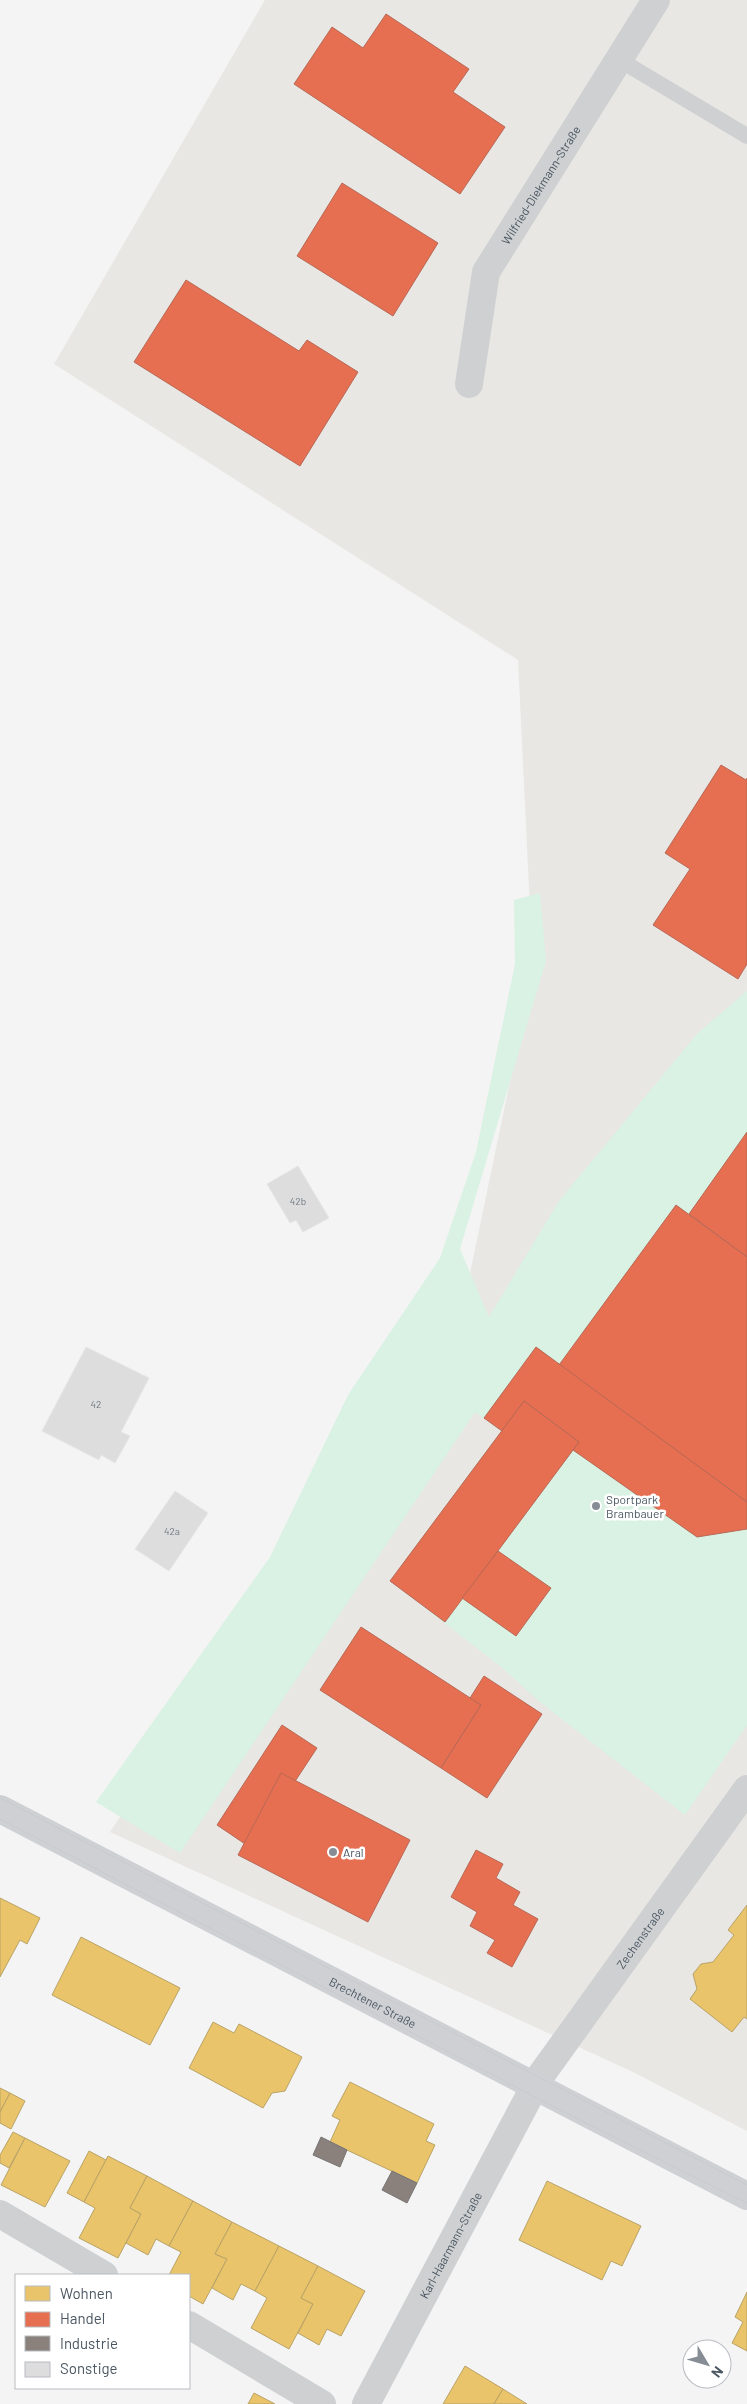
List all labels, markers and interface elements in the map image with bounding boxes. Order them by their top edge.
street label: Wilfried-Diekmann-Straße [498,123,583,247]
house number: 42b [290,1195,306,1207]
house number: 42 [91,1398,101,1410]
place label: Sportpark Brambauer [606,1492,664,1520]
marker: Sportpark Brambauer [590,1500,602,1512]
house number: 42a [164,1525,180,1537]
place label: Aral [343,1845,364,1859]
marker: Aral [327,1846,339,1858]
street label: Zechenstraße [613,1904,667,1971]
street label: Brechtener Straße [327,1974,419,2031]
street label: Karl-Haarmann-Straße [416,2189,484,2301]
legend [15,2274,190,2389]
text: Wohnen [60,2284,113,2302]
text: Handel [60,2309,105,2327]
text: Industrie [60,2334,118,2352]
north arrow [682,2339,732,2389]
text: Sonstige [60,2359,118,2377]
text: N [708,2363,727,2381]

